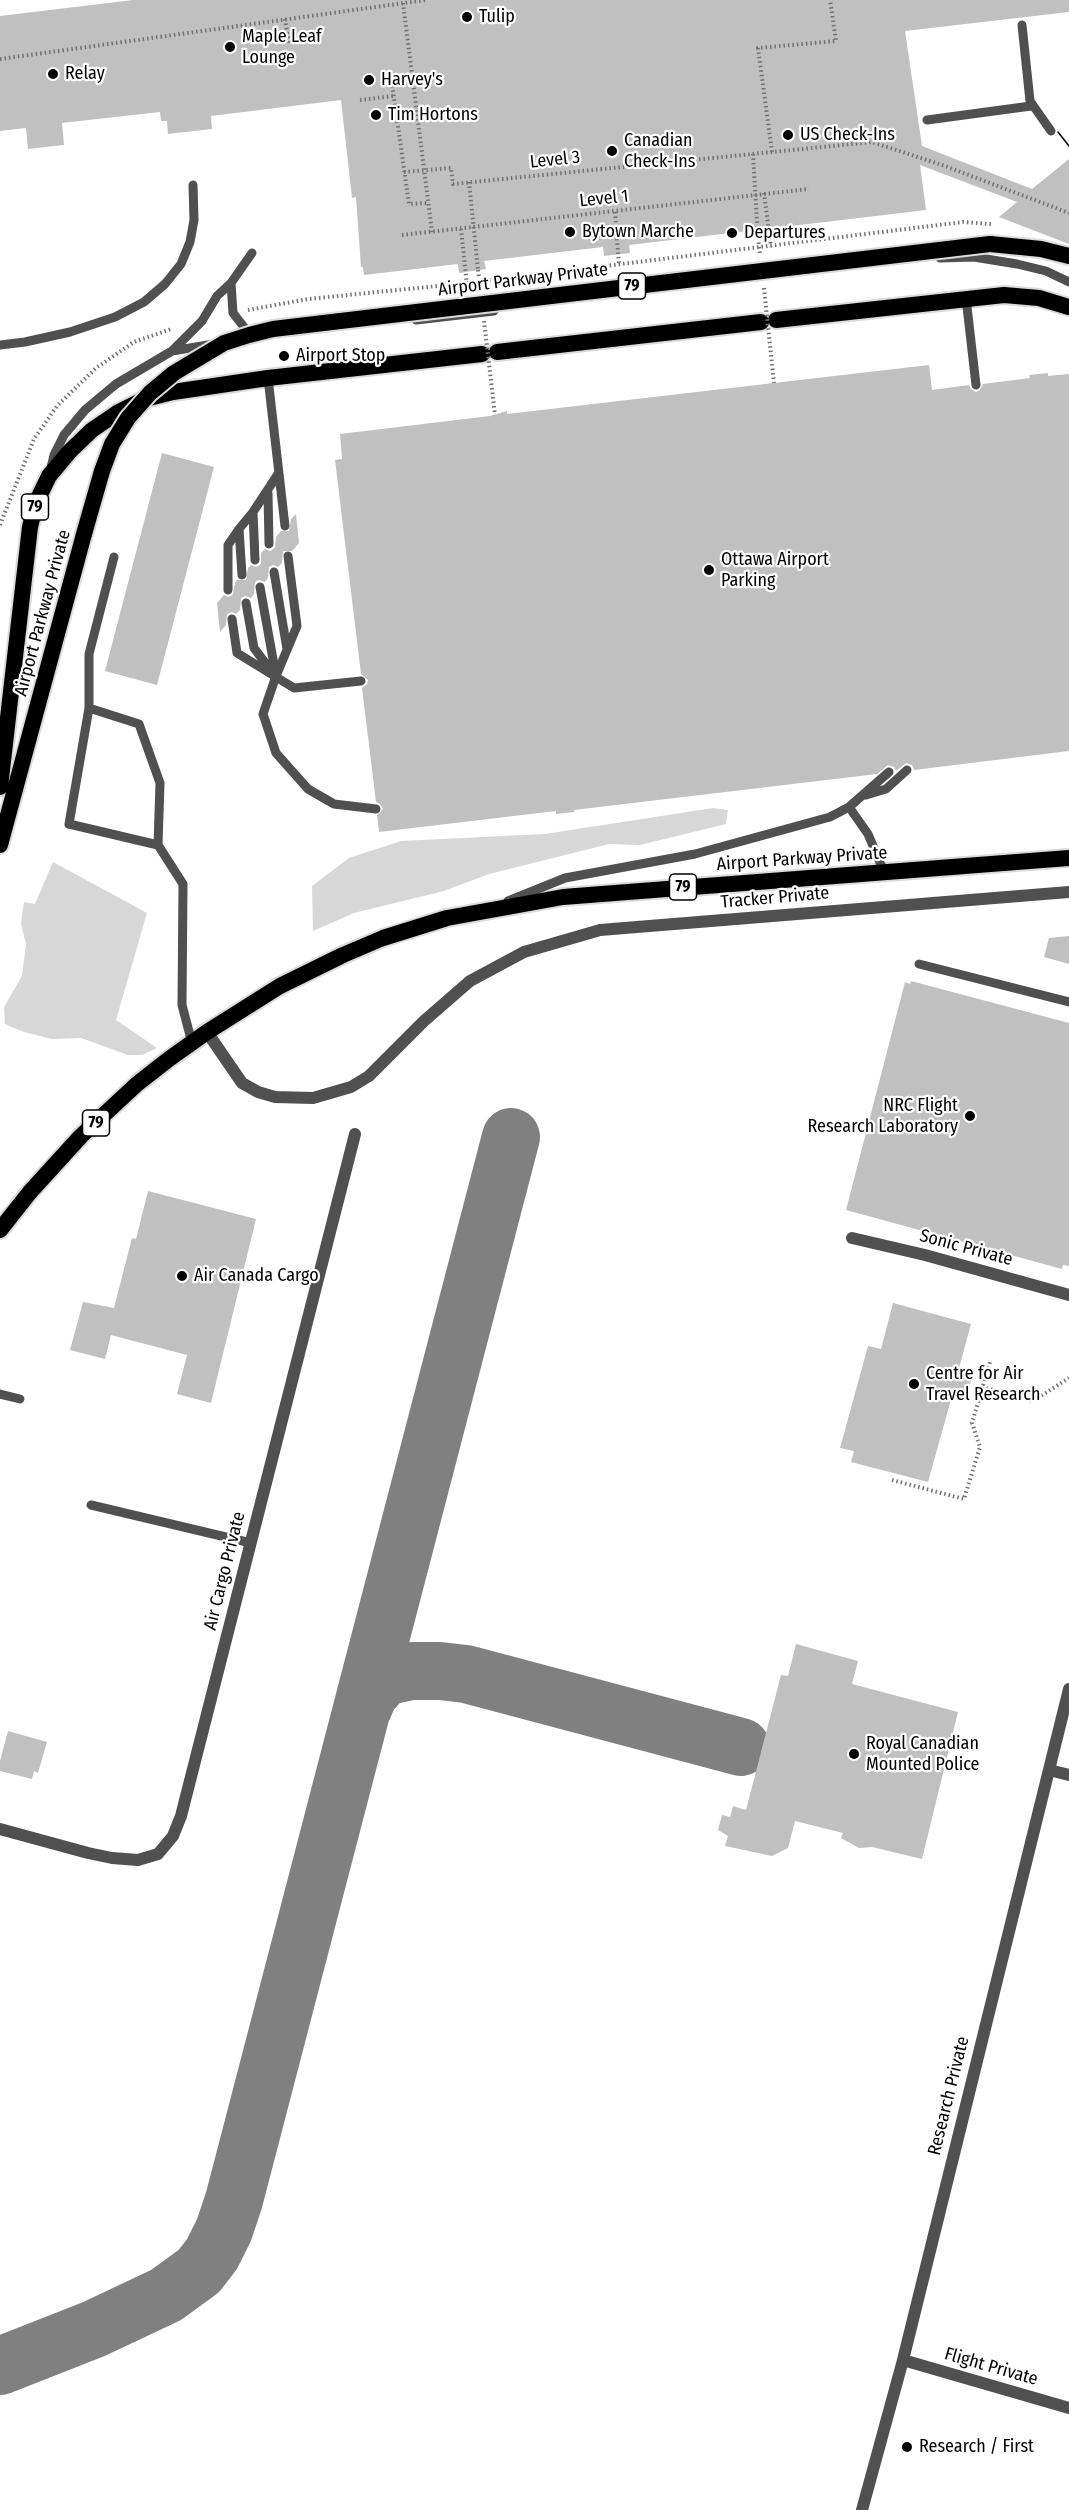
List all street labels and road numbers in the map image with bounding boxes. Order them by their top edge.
street label: Level 3 [529,147,581,173]
street label: Level 1 [578,186,630,212]
street label: Airport Parkway Private [437,259,609,301]
road number: 79 [618,273,646,299]
road number: 79 [22,494,48,520]
street label: Airport Parkway Private [10,528,76,698]
street label: Airport Parkway Private [716,842,888,876]
road number: 79 [670,874,696,900]
street label: Tracker Private [720,883,830,913]
road number: 79 [82,1110,110,1136]
street label: Sonic Private [917,1225,1015,1271]
street label: Air Cargo Private [200,1510,250,1632]
street label: Research Private [924,2034,974,2158]
street label: Flight Private [942,2343,1040,2391]

